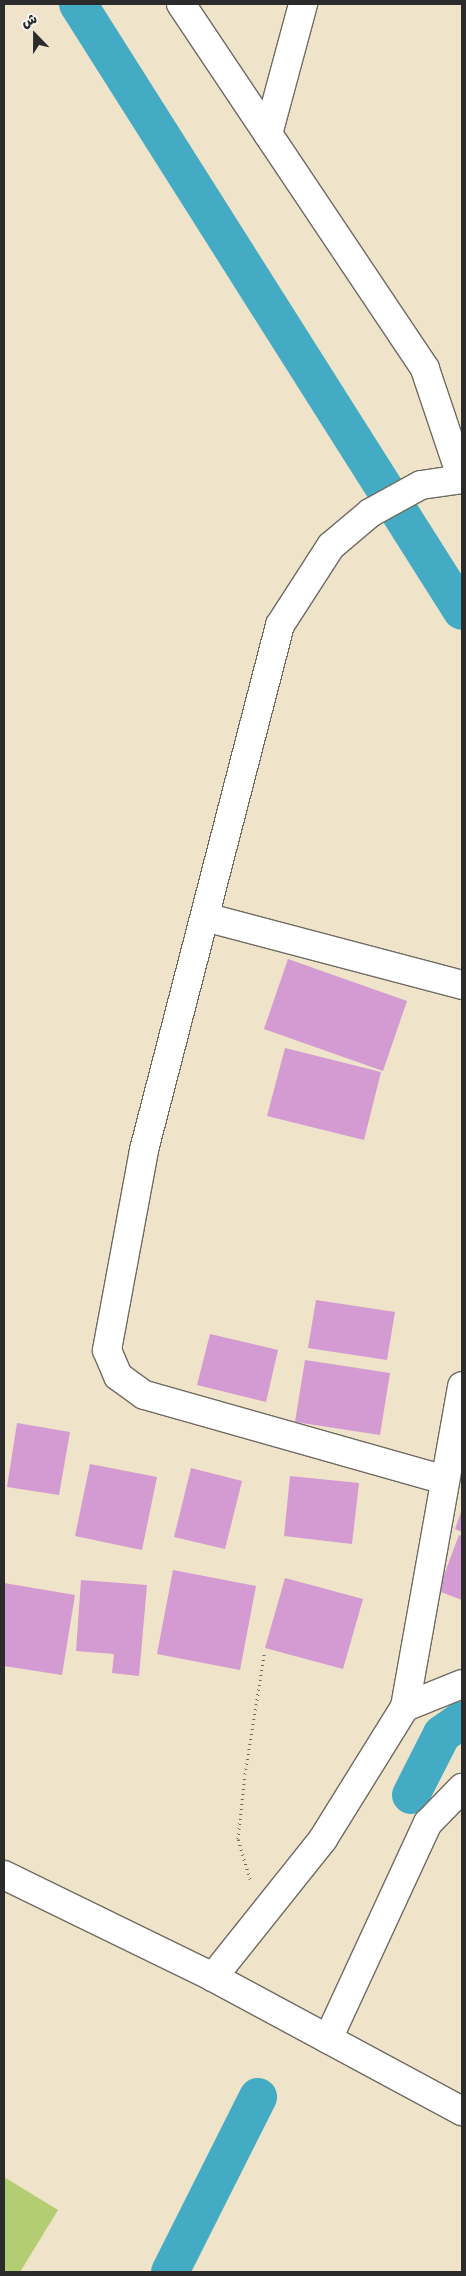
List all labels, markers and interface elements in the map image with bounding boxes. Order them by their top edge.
north arrow [10,10,60,60]
text: ش [19,10,40,31]

